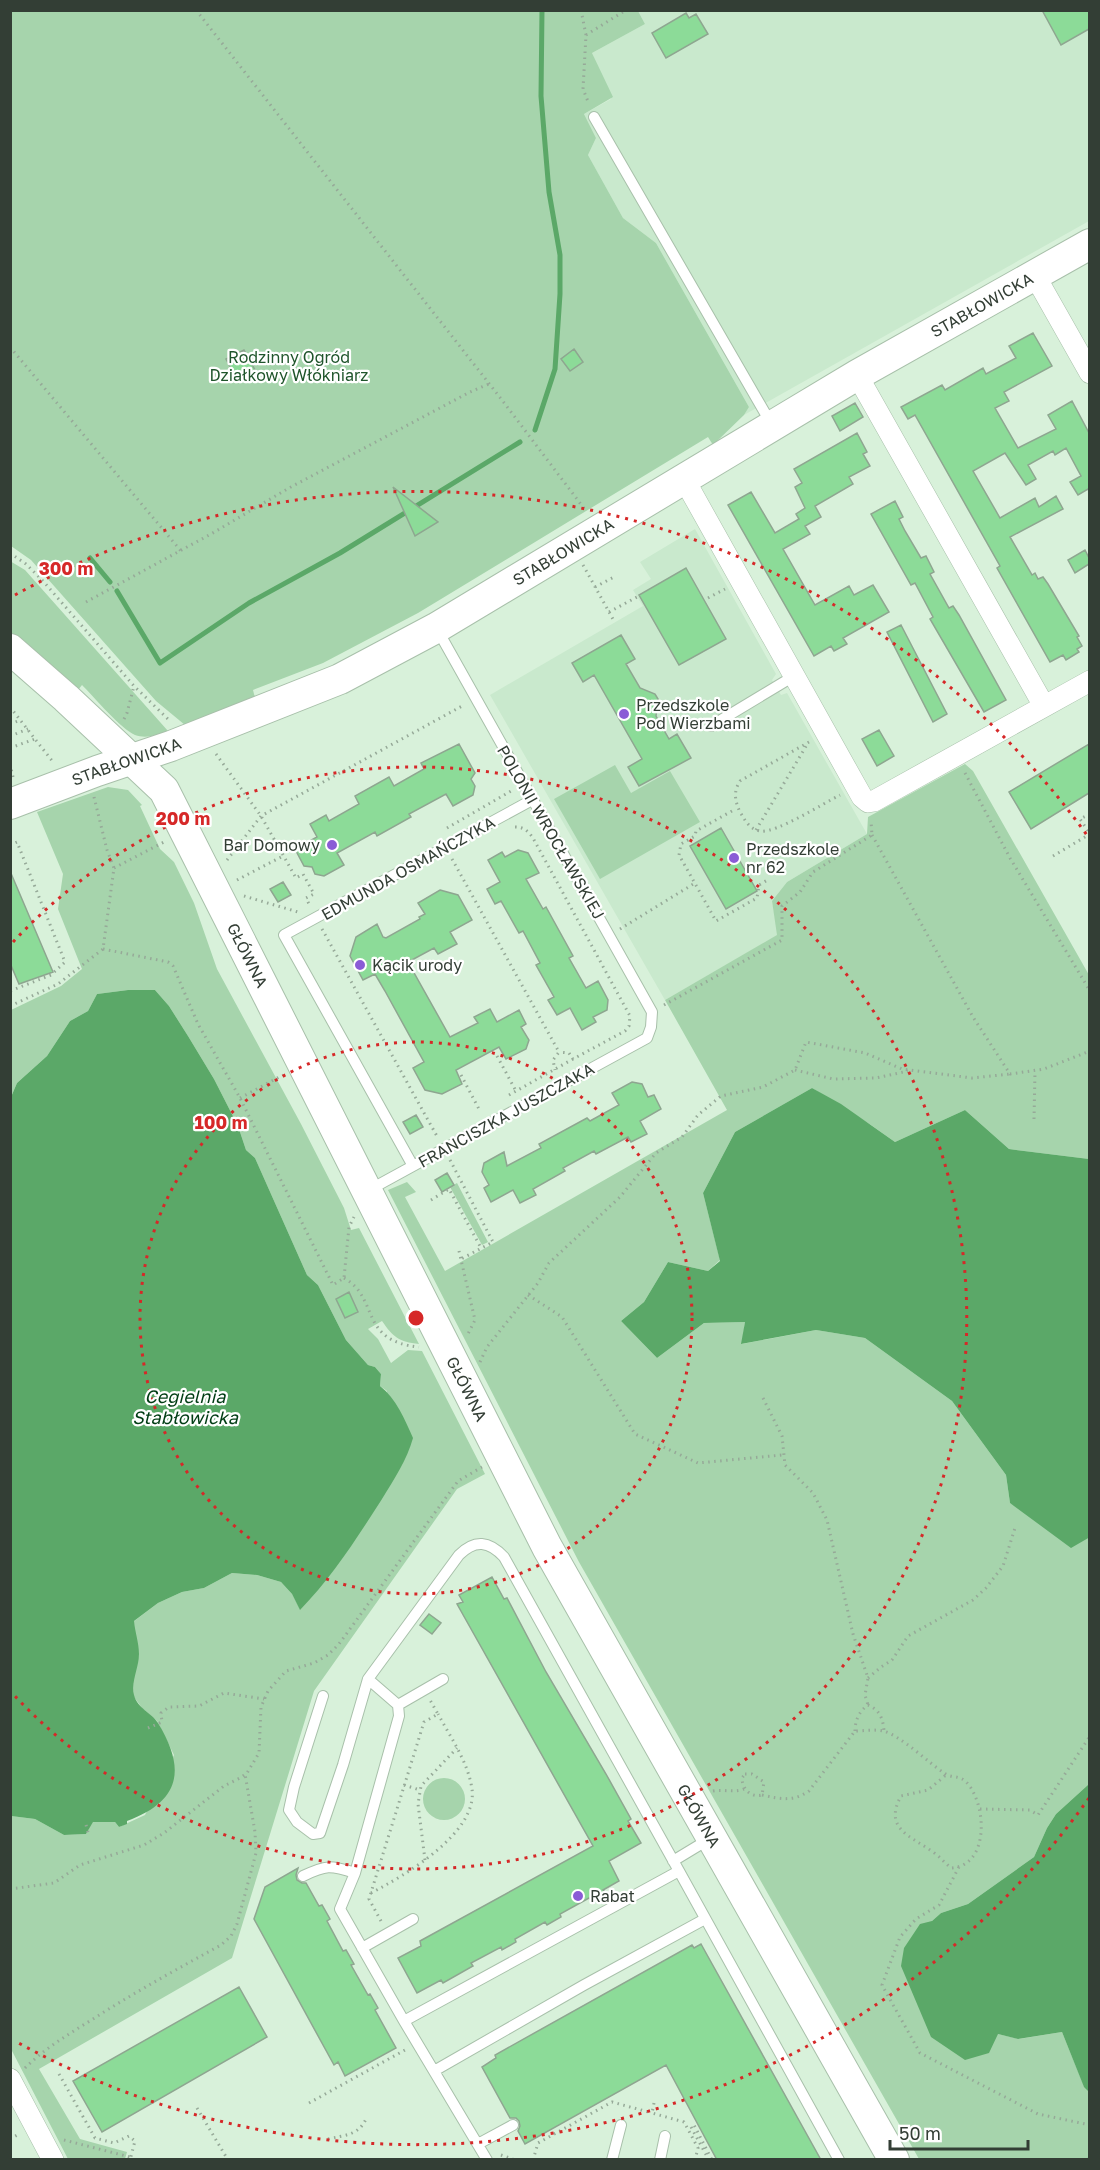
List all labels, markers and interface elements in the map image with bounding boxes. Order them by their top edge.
street label: STABŁOWICKA [927,268,1037,342]
park label: Rodzinny Ogród Działkowy Włókniarz [209,347,369,385]
street label: STABŁOWICKA [509,513,618,590]
text: 300 m [39,557,93,579]
place label: Przedszkole Pod Wierzbami [636,695,751,733]
marker: Przedszkole Pod Wierzbami [617,707,631,721]
street label: STABŁOWICKA [69,733,184,790]
street label: POLONII WROCŁAWSKIEJ [493,741,609,923]
text: 200 m [156,807,210,829]
street label: EDMUNDA OSMAŃCZYKA [318,812,499,924]
place label: Bar Domowy [223,835,320,855]
marker: Bar Domowy [325,838,339,852]
place label: Przedszkole nr 62 [746,839,839,877]
marker: Przedszkole nr 62 [727,851,741,865]
street label: GŁÓWNA [223,919,272,991]
place label: Kącik urody [372,955,462,975]
marker: Kącik urody [353,958,367,972]
street label: FRANCISZKA JUSZCZAKA [414,1058,598,1172]
text: 100 m [195,1111,247,1133]
centre of rings [406,1308,426,1328]
street label: GŁÓWNA [442,1353,492,1425]
water label: Cegielnia Stabłowicka [132,1385,239,1428]
street label: GŁÓWNA [673,1780,725,1851]
place label: Rabat [590,1886,635,1906]
marker: Rabat [571,1889,585,1903]
scale bar [890,2113,1028,2151]
text: 50 m [899,2122,941,2144]

